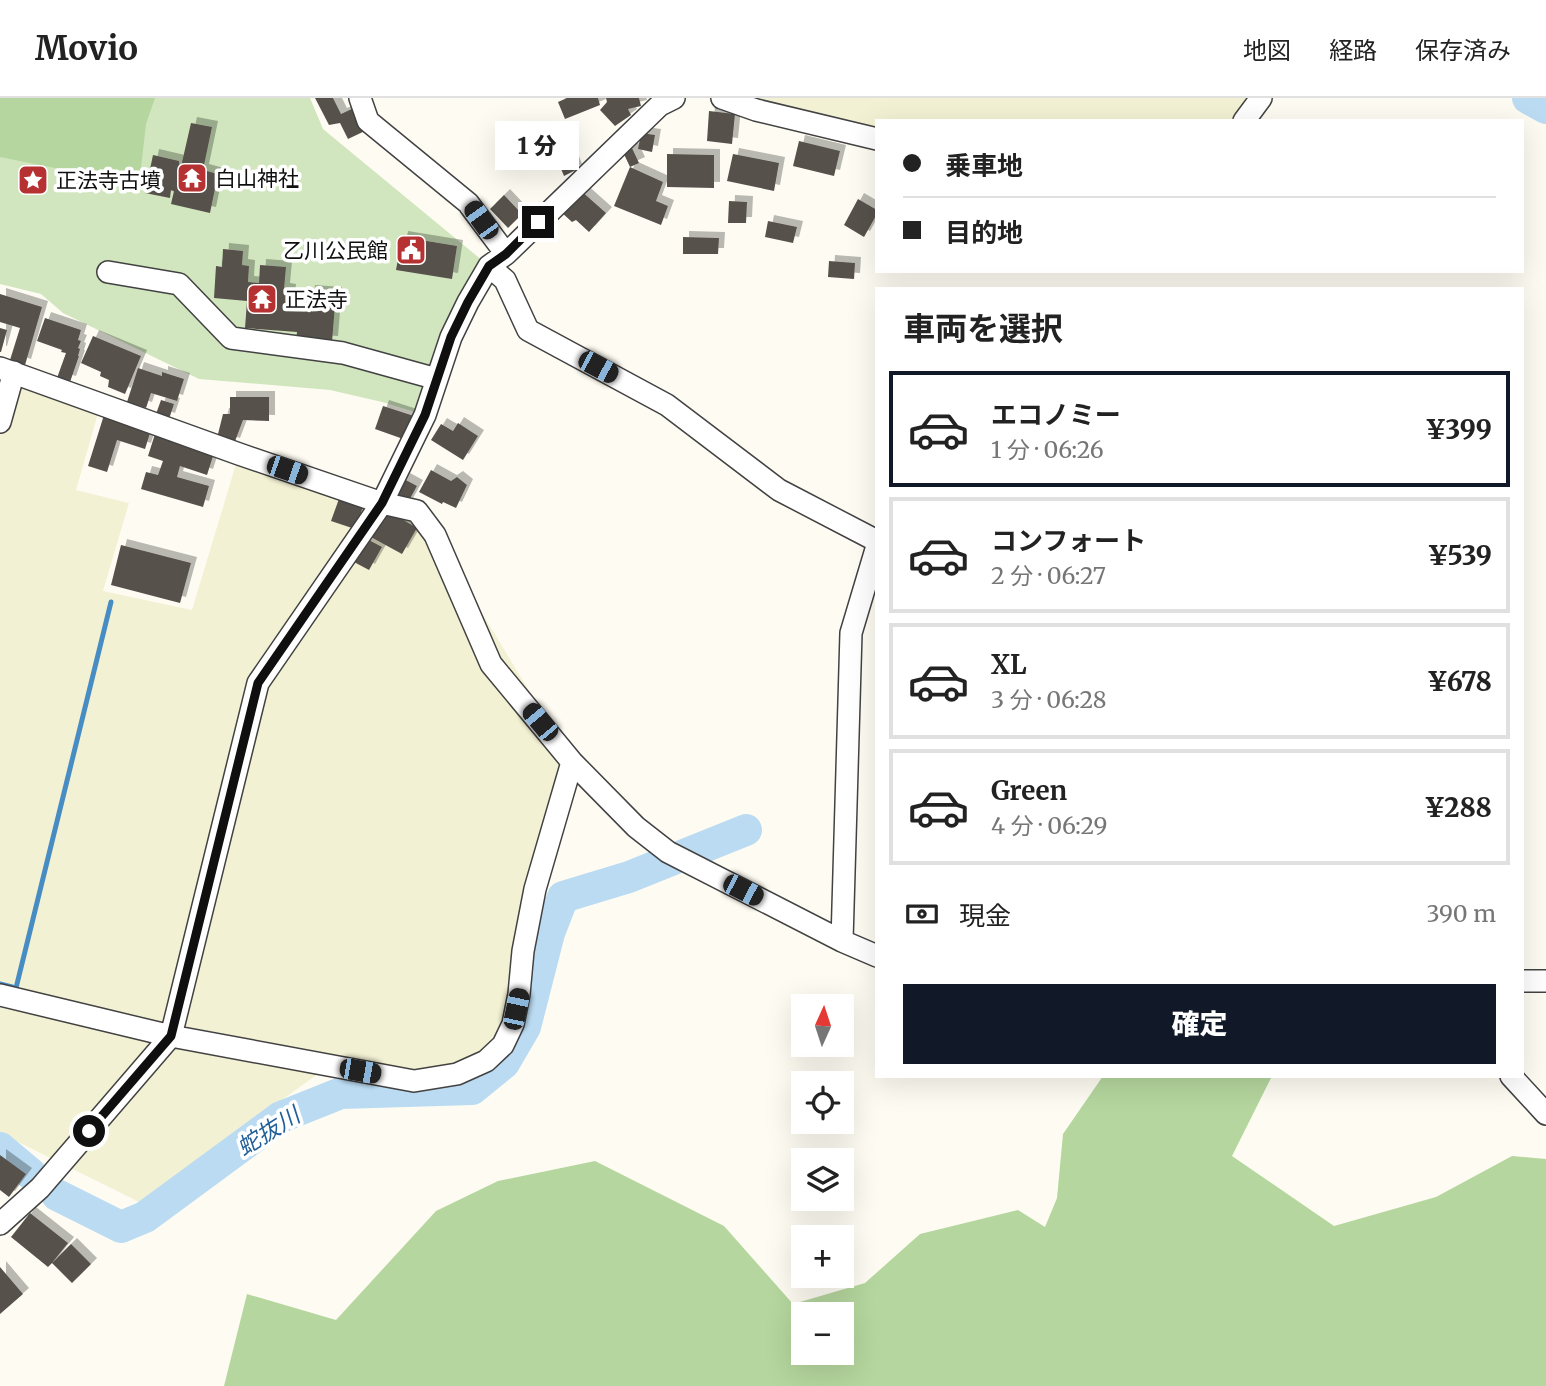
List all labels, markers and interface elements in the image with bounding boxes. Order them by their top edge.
text: Movio [35,28,138,69]
text: 地図 [1243,35,1291,66]
text: 経路 [1329,35,1377,66]
text: 保存済み [1415,35,1511,66]
callout: 1 分 [496,121,580,170]
text: 1 分 [517,131,557,160]
text: 乗車地 [945,149,1023,182]
temple icon: 白山神社 [175,161,209,195]
place icon: 正法寺古墳 [16,163,50,197]
place label: 白山神社 [215,165,299,192]
place label: 正法寺古墳 [56,167,161,194]
car [461,197,502,243]
route end [522,206,554,238]
text: 目的地 [945,216,1023,249]
public building icon: 乙川公民館 [394,233,428,267]
place label: 乙川公民館 [283,237,388,264]
temple icon: 正法寺 [245,282,279,316]
place label: 正法寺 [285,286,348,313]
text: 車両を選択 [903,309,1063,349]
car [575,348,622,386]
icon: car [907,398,970,461]
text: エコノミー [991,398,1121,431]
text: ¥399 [1425,413,1492,446]
text: 1 分 · 06:26 [991,435,1104,464]
car [264,453,311,487]
icon: car [907,524,970,587]
text: コンフォート [991,524,1146,557]
text: ¥539 [1427,539,1492,572]
text: 2 分 · 06:27 [991,561,1106,590]
text: XL [991,648,1027,681]
icon: car [907,650,970,713]
text: ¥678 [1427,665,1492,698]
text: 3 分 · 06:28 [991,685,1106,714]
car [519,699,562,745]
text: Green [991,774,1067,807]
icon: car [907,776,970,839]
text: ¥288 [1424,791,1492,824]
text: 4 分 · 06:29 [991,811,1107,840]
car [720,871,767,909]
icon: cash [903,895,941,933]
text: 現金 [959,899,1011,932]
text: 390 m [1426,899,1496,928]
button: 確定 [903,984,1496,1064]
car [502,986,531,1032]
north arrow [791,994,854,1057]
map controls [791,994,854,1365]
car [338,1057,383,1085]
button: locate [791,1071,854,1134]
water label: 蛇抜川 [231,1099,307,1162]
route start [73,1115,105,1147]
button: layers [791,1148,854,1211]
button: + [791,1225,854,1288]
button: − [791,1302,854,1365]

